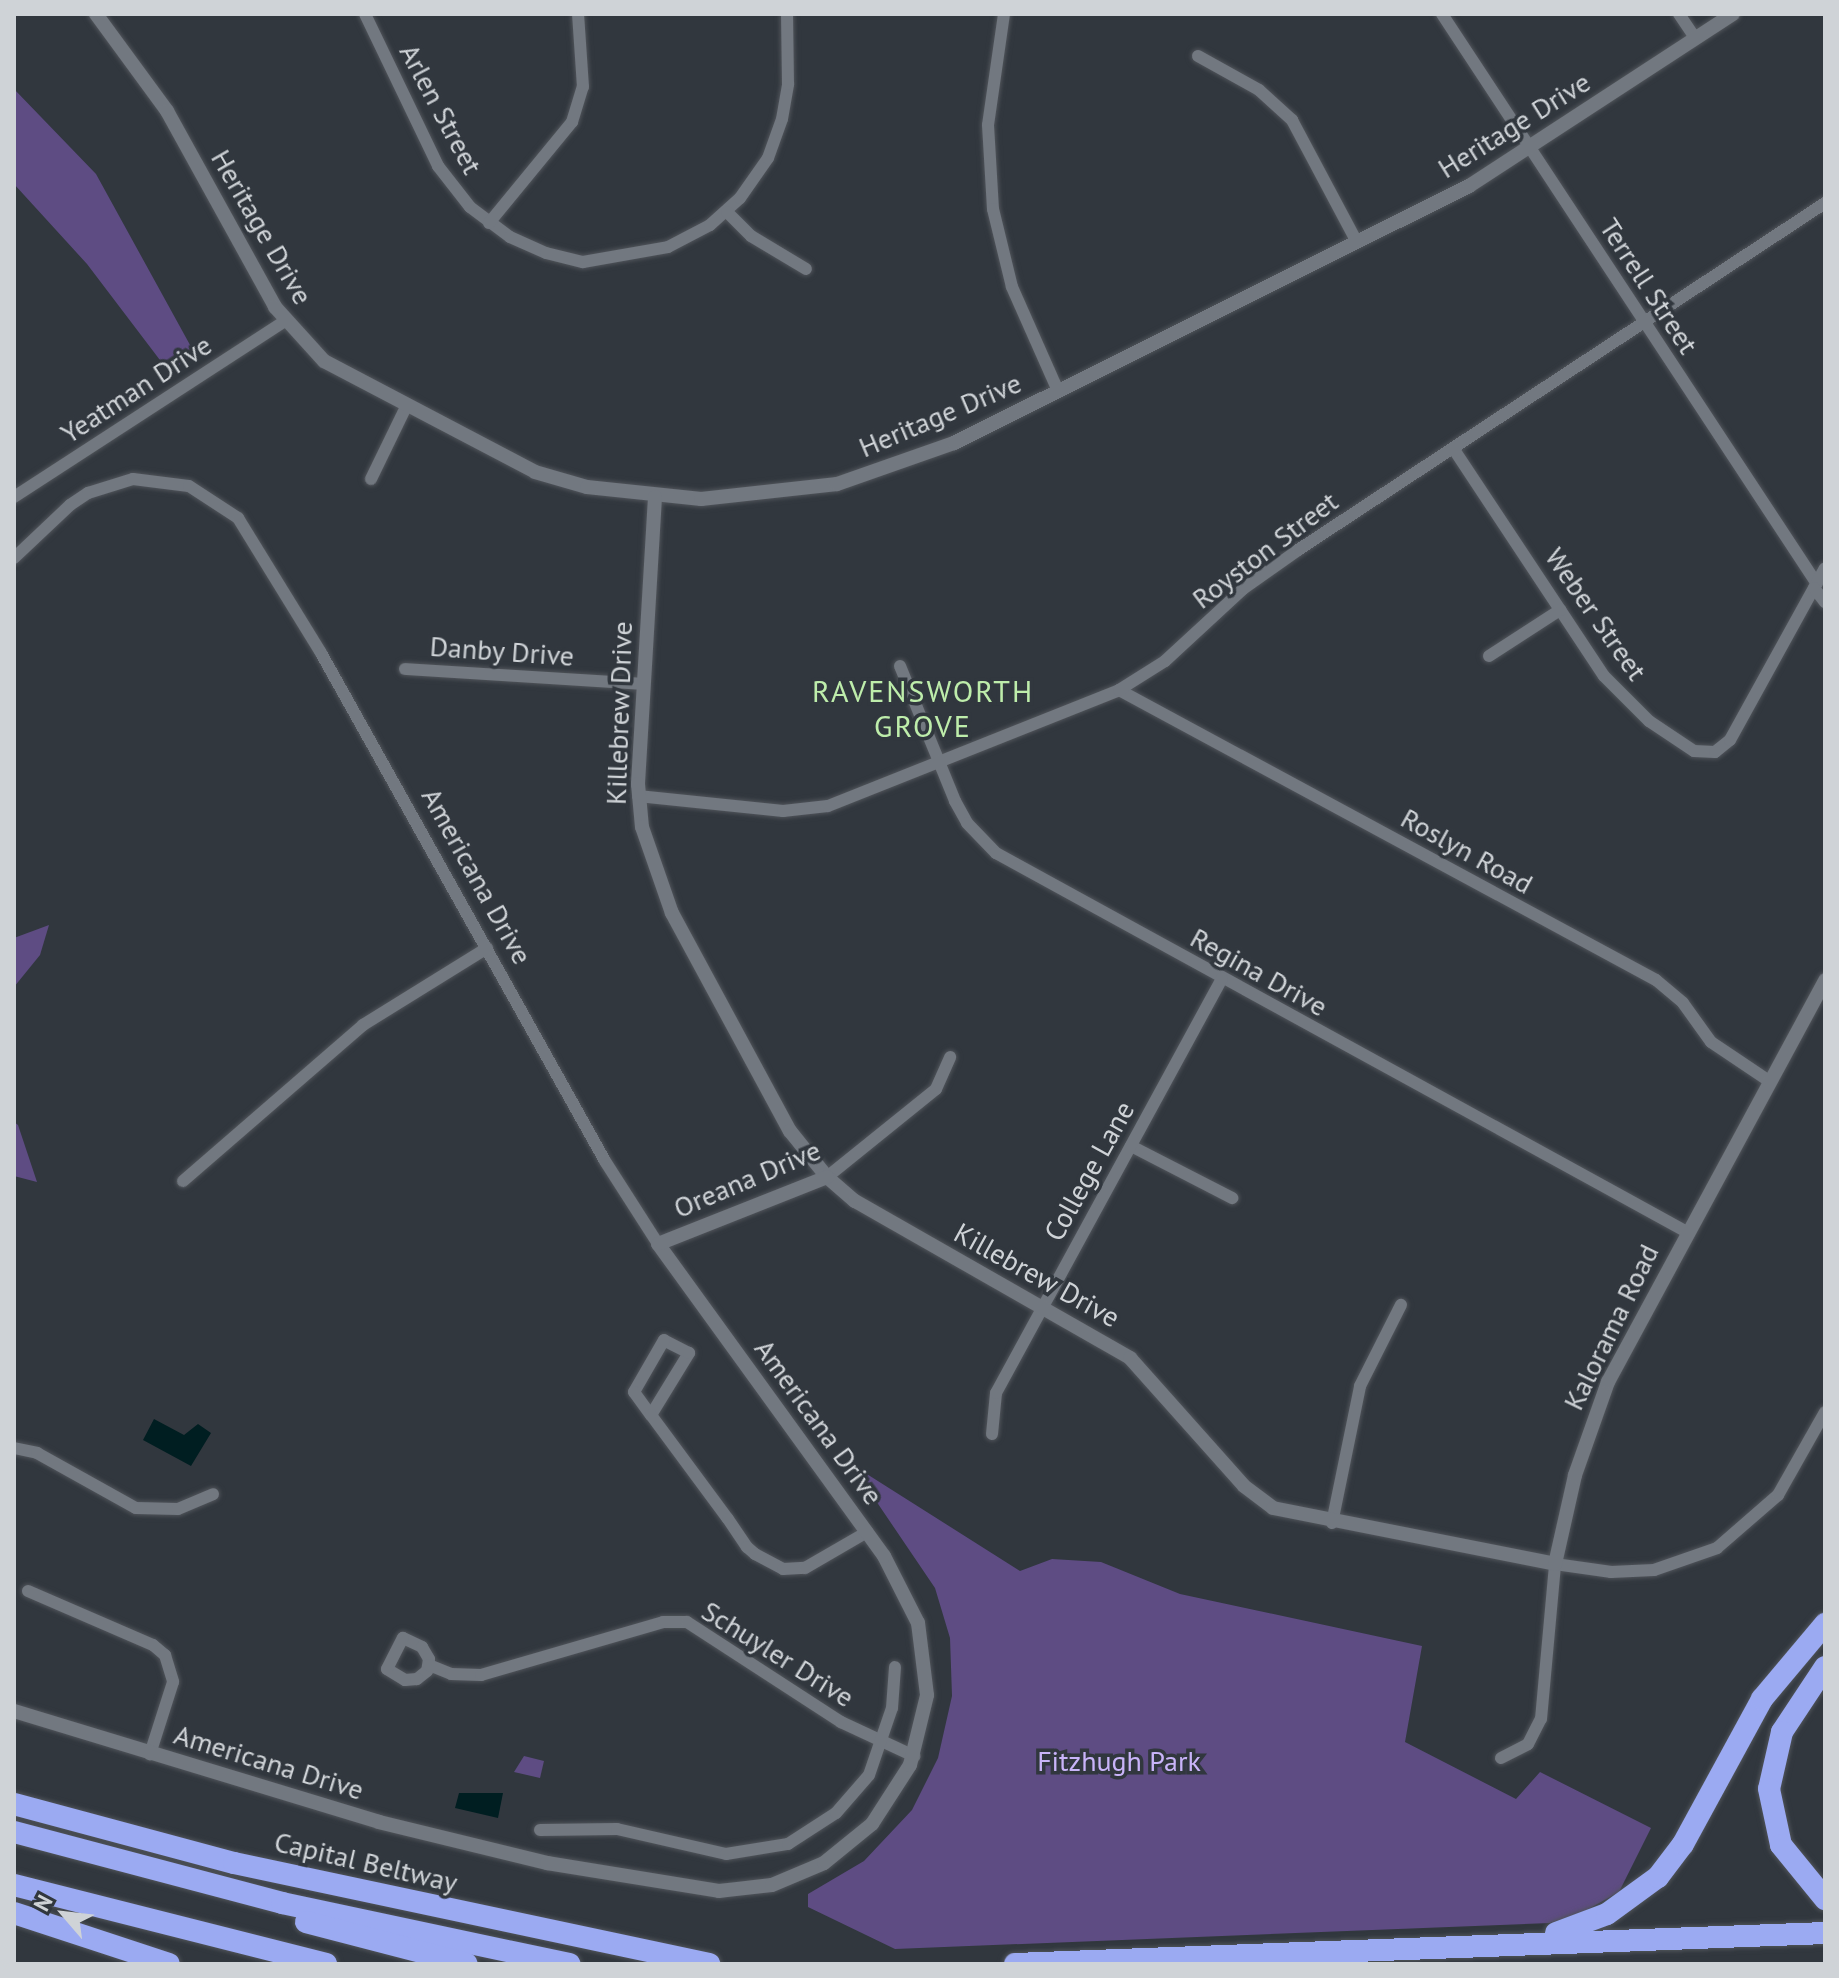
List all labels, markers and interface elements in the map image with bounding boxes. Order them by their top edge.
street label: Arlen Street [393,38,489,180]
street label: Heritage Drive [1432,65,1596,185]
street label: Heritage Drive [204,144,320,310]
street label: Terrell Street [1593,212,1705,360]
street label: Yeatman Drive [54,328,218,450]
street label: Heritage Drive [854,366,1026,464]
street label: Royston Street [1186,484,1344,616]
street label: Weber Street [1538,541,1654,687]
street label: Killebrew Drive [599,620,639,806]
street label: Danby Drive [428,629,576,673]
district label: RAVENSWORTH GROVE [812,673,1034,744]
street label: Americana Drive [415,782,539,970]
street label: Roslyn Road [1395,801,1539,901]
street label: Regina Drive [1185,921,1333,1023]
street label: College Lane [1037,1095,1141,1247]
street label: Oreana Drive [669,1133,825,1225]
street label: Killebrew Drive [948,1216,1126,1334]
street label: Kalorama Road [1556,1239,1666,1415]
street label: Americana Drive [748,1333,890,1511]
street label: Schuyler Drive [696,1594,860,1714]
street label: Americana Drive [170,1717,368,1807]
park label: Fitzhugh Park [1037,1744,1201,1778]
street label: Capital Beltway [271,1825,461,1899]
north arrow [24,1874,104,1954]
text: N [27,1890,59,1916]

